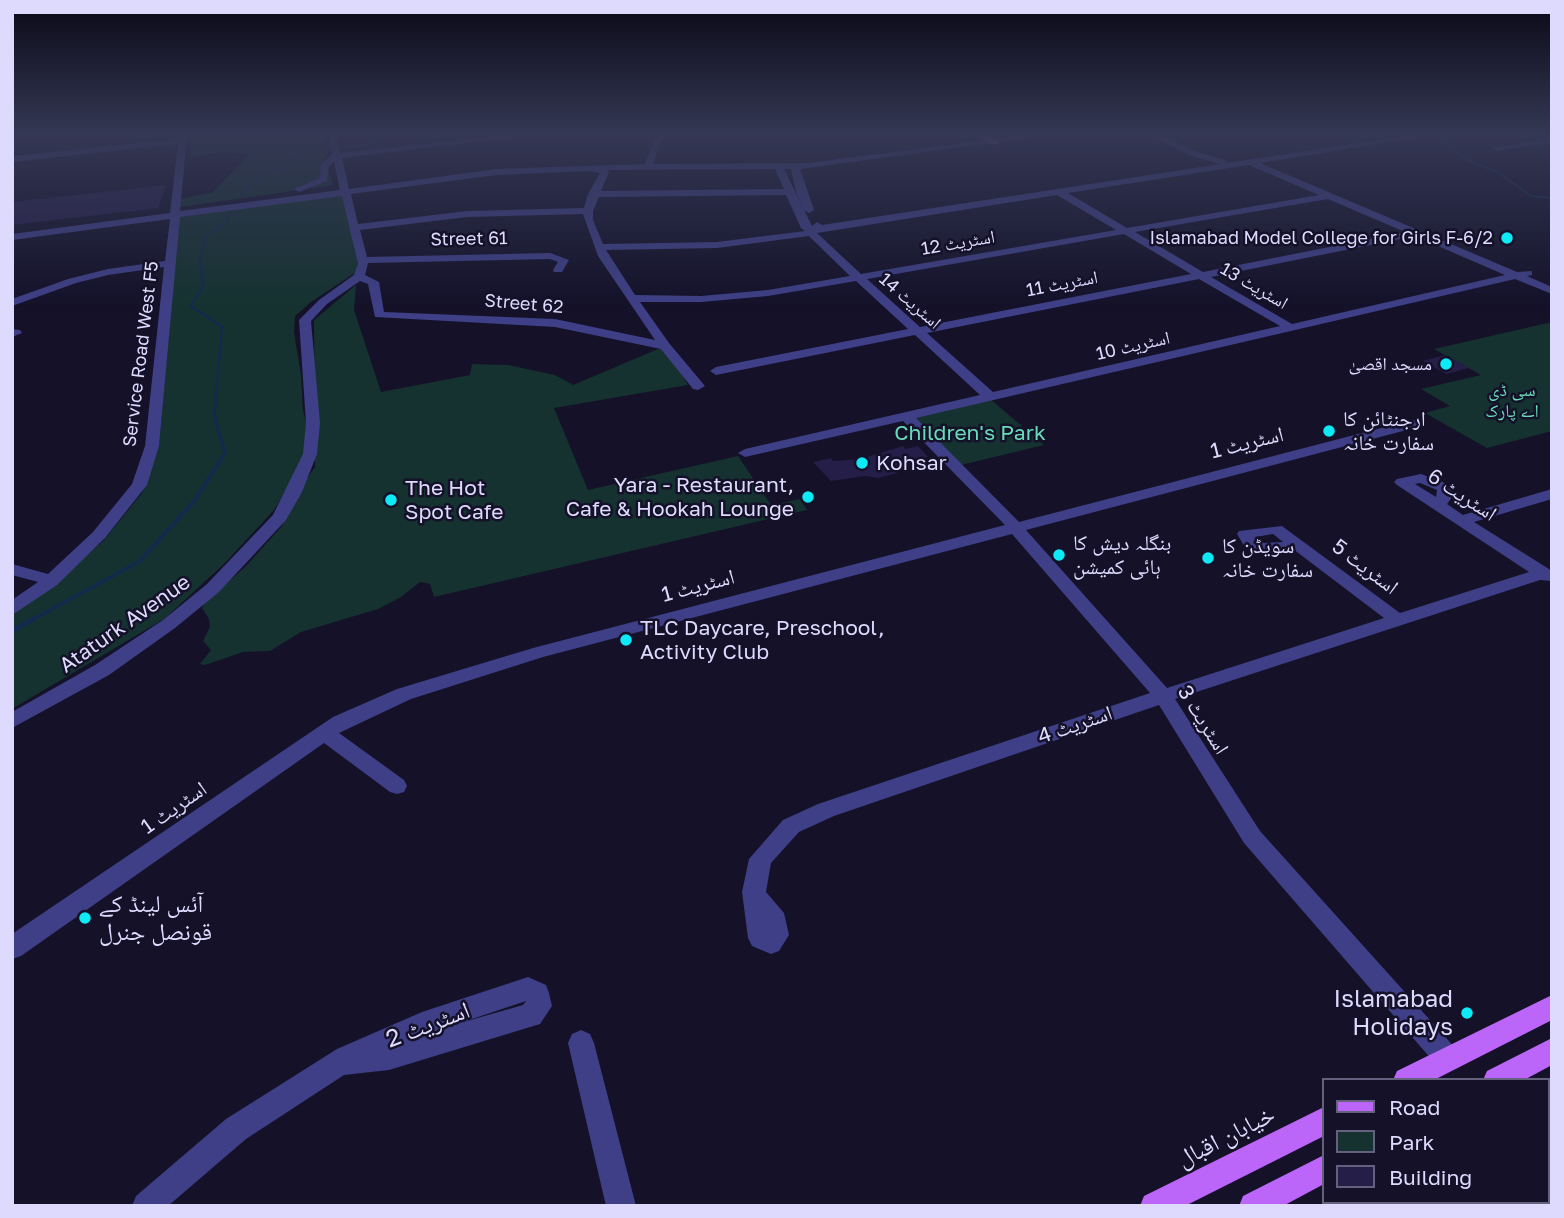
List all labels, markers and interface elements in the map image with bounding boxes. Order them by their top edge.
street label: اسٹریٹ 12 [919,226,997,260]
place label: Islamabad Model College for Girls F-6/2 [1150,227,1493,249]
street label: Street 61 [430,228,508,250]
marker: Islamabad Model College for Girls F-6/2 [1499,230,1515,246]
street label: اسٹریٹ 13 [1216,258,1292,314]
street label: Service Road West F5 [119,260,163,448]
street label: اسٹریٹ 11 [1024,266,1100,302]
street label: اسٹریٹ 14 [875,268,945,334]
street label: Street 62 [484,290,564,318]
street label: اسٹریٹ 10 [1094,327,1172,365]
place label: مسجد اقصیٰ [1349,353,1432,375]
marker: مسجد اقصیٰ [1438,356,1454,372]
park label: سی ڈی اے پارک [1485,379,1539,422]
place label: ارجنٹائن کا سفارت خانہ [1343,406,1434,456]
park label: Children's Park [894,420,1046,446]
street label: اسٹریٹ 1 [1208,422,1286,464]
marker: ارجنٹائن کا سفارت خانہ [1321,423,1337,439]
place label: Kohsar [876,450,947,476]
marker: Kohsar [854,455,870,471]
street label: اسٹریٹ 6 [1423,463,1501,527]
place label: Yara - Restaurant, Cafe & Hookah Lounge [566,472,794,522]
place label: The Hot Spot Cafe [405,475,503,525]
marker: Yara - Restaurant, Cafe & Hookah Lounge [800,489,816,505]
marker: The Hot Spot Cafe [383,492,399,508]
place label: بنگلہ دیش کا ہائی کمیشن [1073,530,1171,580]
place label: سویڈن کا سفارت خانہ [1222,533,1313,583]
street label: اسٹریٹ 5 [1327,534,1403,600]
marker: بنگلہ دیش کا ہائی کمیشن [1051,547,1067,563]
marker: سویڈن کا سفارت خانہ [1200,550,1216,566]
street label: اسٹریٹ 1 [659,564,737,608]
street label: Ataturk Avenue [55,570,195,678]
place label: TLC Daycare, Preschool, Activity Club [640,615,884,665]
marker: TLC Daycare, Preschool, Activity Club [618,632,634,648]
street label: اسٹریٹ 3 [1172,681,1234,759]
street label: اسٹریٹ 4 [1034,701,1116,749]
street label: اسٹریٹ 1 [136,776,212,840]
place label: آئس لینڈ کے قونصل جنرل [99,890,212,946]
marker: آئس لینڈ کے قونصل جنرل [77,910,93,926]
place label: Islamabad Holidays [1334,985,1453,1041]
street label: اسٹریٹ 2 [382,996,474,1054]
marker: Islamabad Holidays [1459,1005,1475,1021]
legend [1322,1078,1550,1204]
text: Road [1389,1094,1440,1120]
street label: خیابان اقبال [1172,1100,1280,1174]
text: Park [1389,1129,1434,1155]
text: Building [1389,1164,1472,1190]

